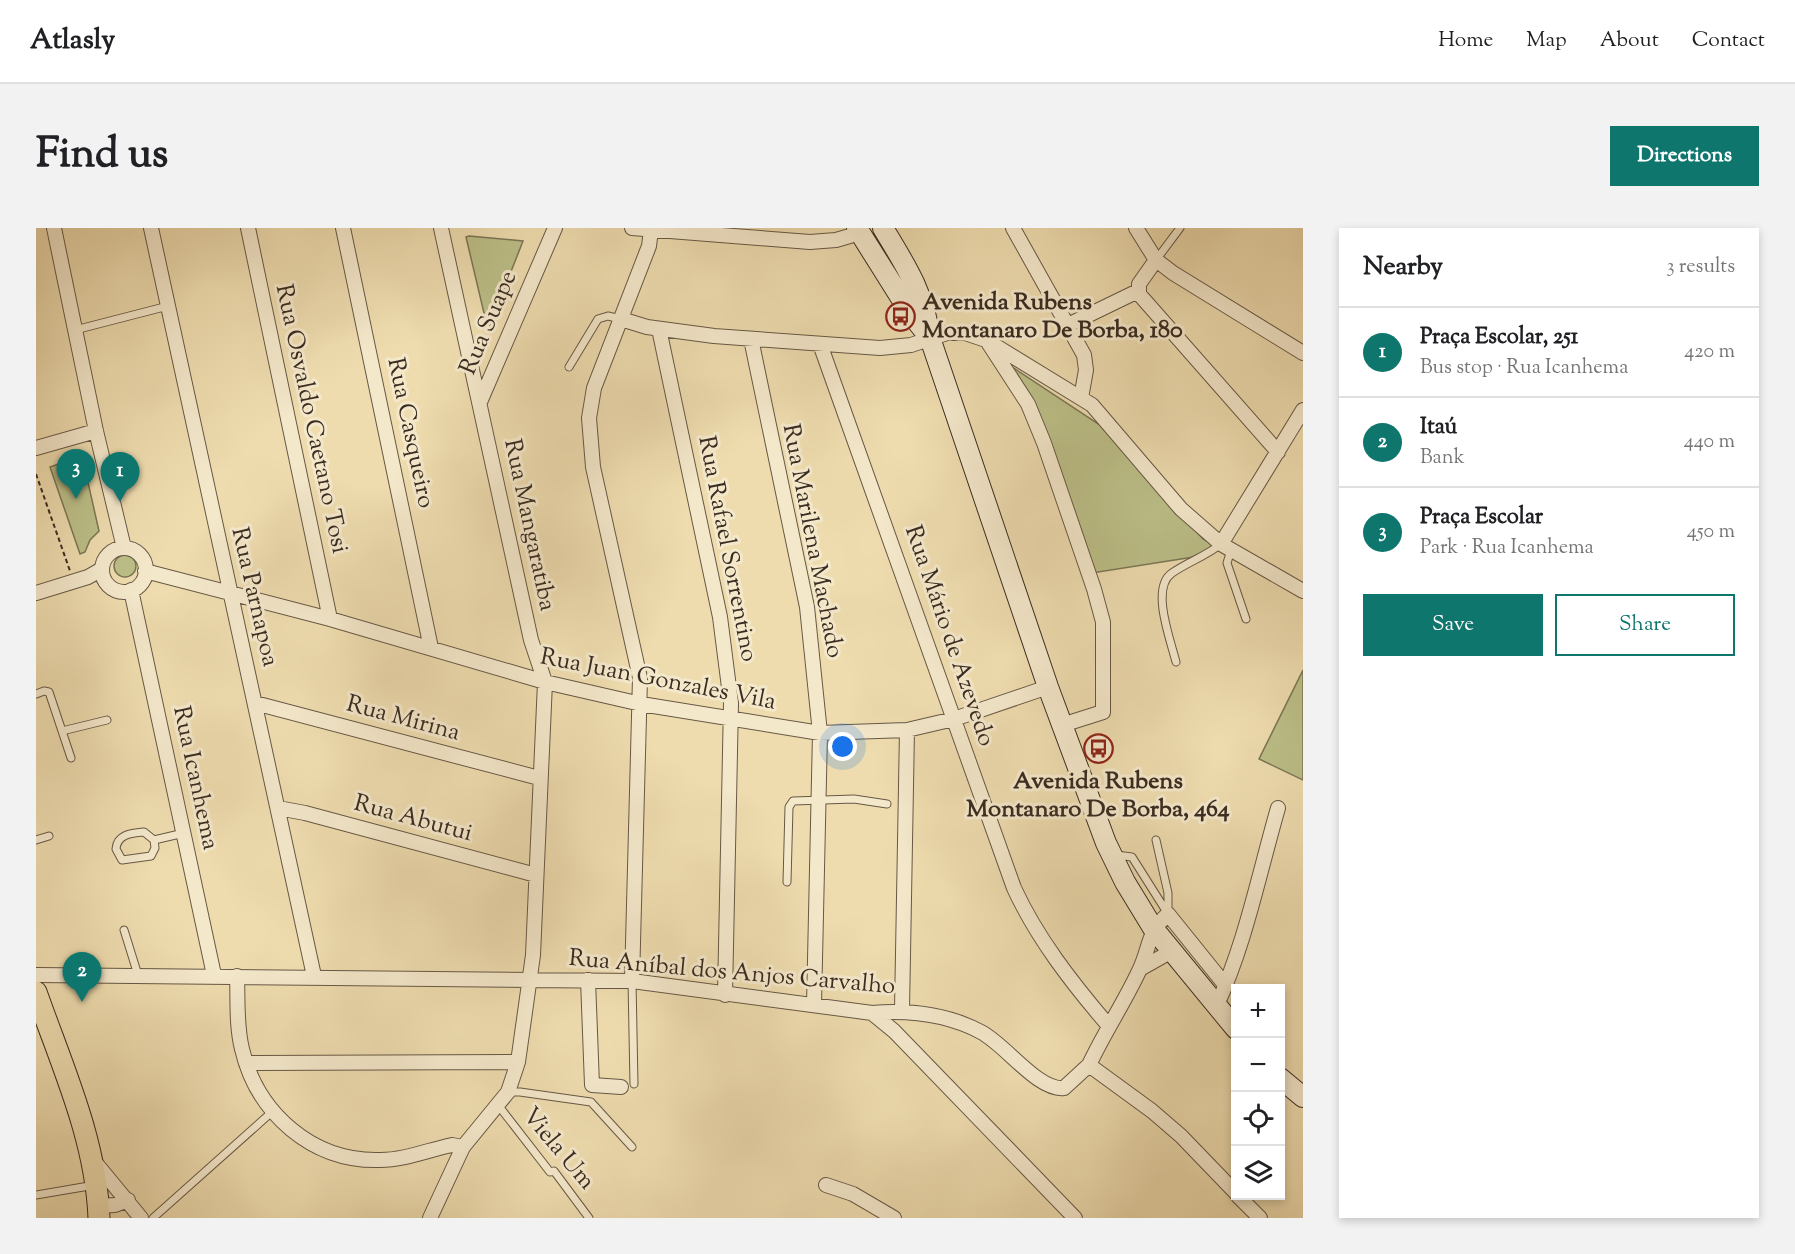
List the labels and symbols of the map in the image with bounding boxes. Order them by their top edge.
street label: Rua Suape [452,266,526,380]
street label: Rua Osvaldo Caetano Tosi [266,281,356,557]
place label: Avenida Rubens Montanaro De Borba, 180 [922,286,1183,348]
bus stop icon: Avenida Rubens Montanaro De Borba, 180 [885,301,917,333]
street label: Rua Casqueiro [377,355,443,511]
street label: Rua Marilena Machado [773,421,851,661]
street label: Rua Rafael Sorrentino [688,433,766,665]
street label: Rua Mangaratiba [494,436,564,614]
pin: 3 [56,450,96,499]
pin: 1 [100,452,140,502]
street label: Rua Mário de Azevedo [895,521,1003,751]
street label: Rua Parnapoa [221,524,287,670]
street label: Rua Juan Gonzales Vila [537,640,779,720]
street label: Rua Mirina [342,688,464,750]
street label: Rua Icanhema [163,703,227,853]
your location [828,732,857,761]
bus stop icon: Avenida Rubens Montanaro De Borba, 464 [1082,733,1114,765]
place label: Avenida Rubens Montanaro De Borba, 464 [966,765,1230,827]
street label: Rua Abutui [350,787,476,851]
street label: Rua Aníbal dos Anjos Carvalho [567,942,897,1004]
pin: 2 [62,952,102,1002]
street label: Viela Um [513,1101,603,1198]

